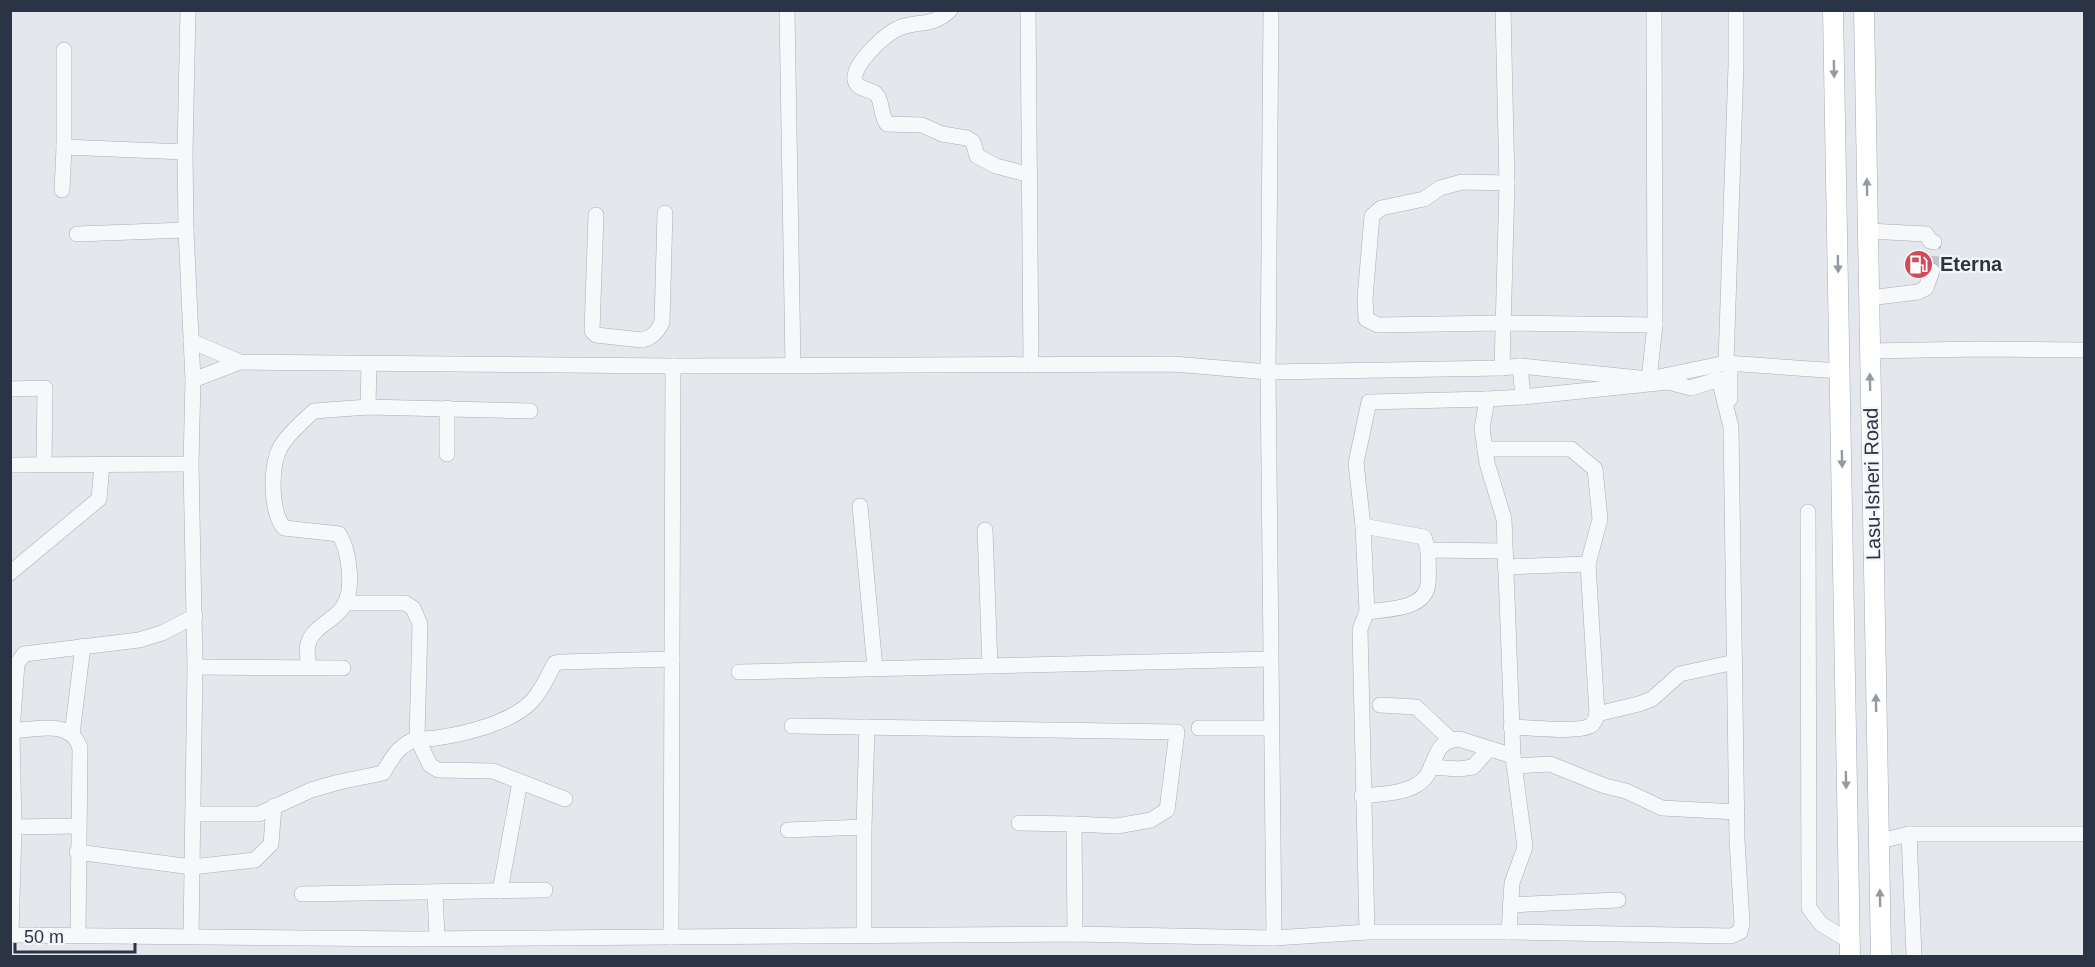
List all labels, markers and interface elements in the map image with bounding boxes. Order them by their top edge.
one-way arrow [1829,59,1839,78]
one-way arrow [1862,178,1872,197]
fuel station icon: Eterna [1903,248,1935,280]
place label: Eterna [1940,253,2003,275]
one-way arrow [1833,254,1843,273]
one-way arrow [1866,373,1875,392]
street label: Lasu-Isheri Road [1860,408,1884,560]
one-way arrow [1837,449,1847,468]
one-way arrow [1872,694,1881,713]
one-way arrow [1842,770,1851,789]
one-way arrow [1876,889,1885,908]
scale bar [15,916,135,954]
text: 50 m [24,927,64,947]

